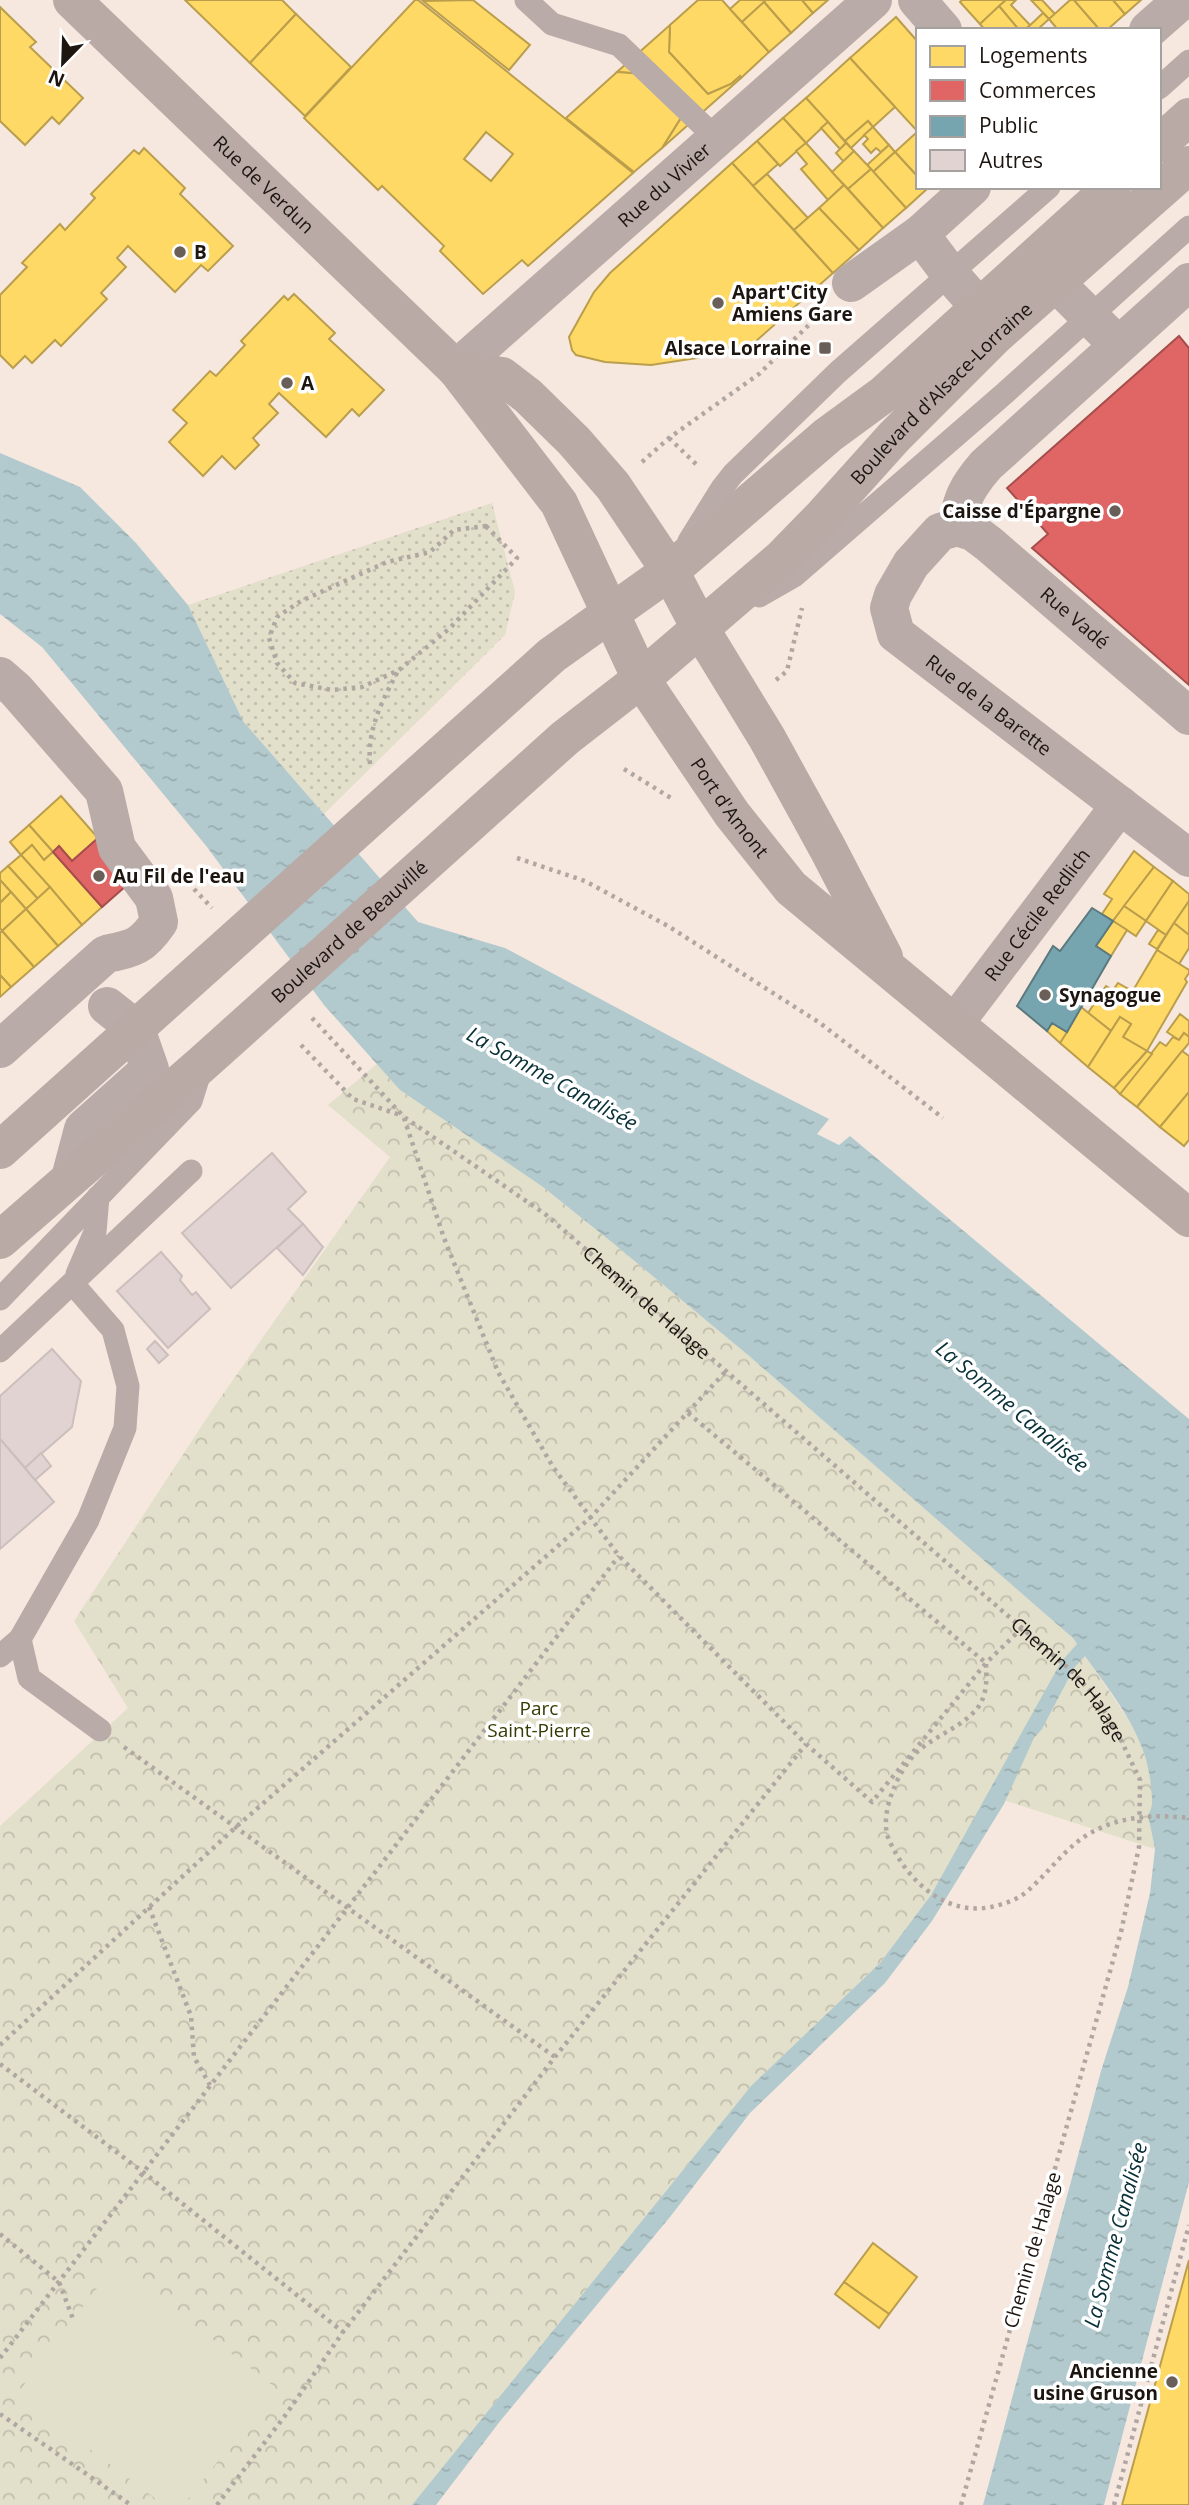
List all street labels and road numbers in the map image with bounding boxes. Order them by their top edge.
street label: Rue de Verdun [208,130,320,239]
street label: Rue du Vivier [612,136,716,233]
street label: Boulevard d'Alsace-Lorraine [844,296,1038,490]
street label: Rue Vadé [1035,581,1115,655]
street label: Rue de la Barette [920,648,1057,761]
street label: Port d'Amont [685,753,775,863]
street label: Rue Cécile Redlich [978,843,1096,986]
street label: Boulevard de Beauvillé [265,854,433,1009]
street label: Chemin de Halage [577,1240,716,1365]
street label: Chemin de Halage [1005,1611,1132,1746]
street label: Chemin de Halage [997,2169,1067,2331]

